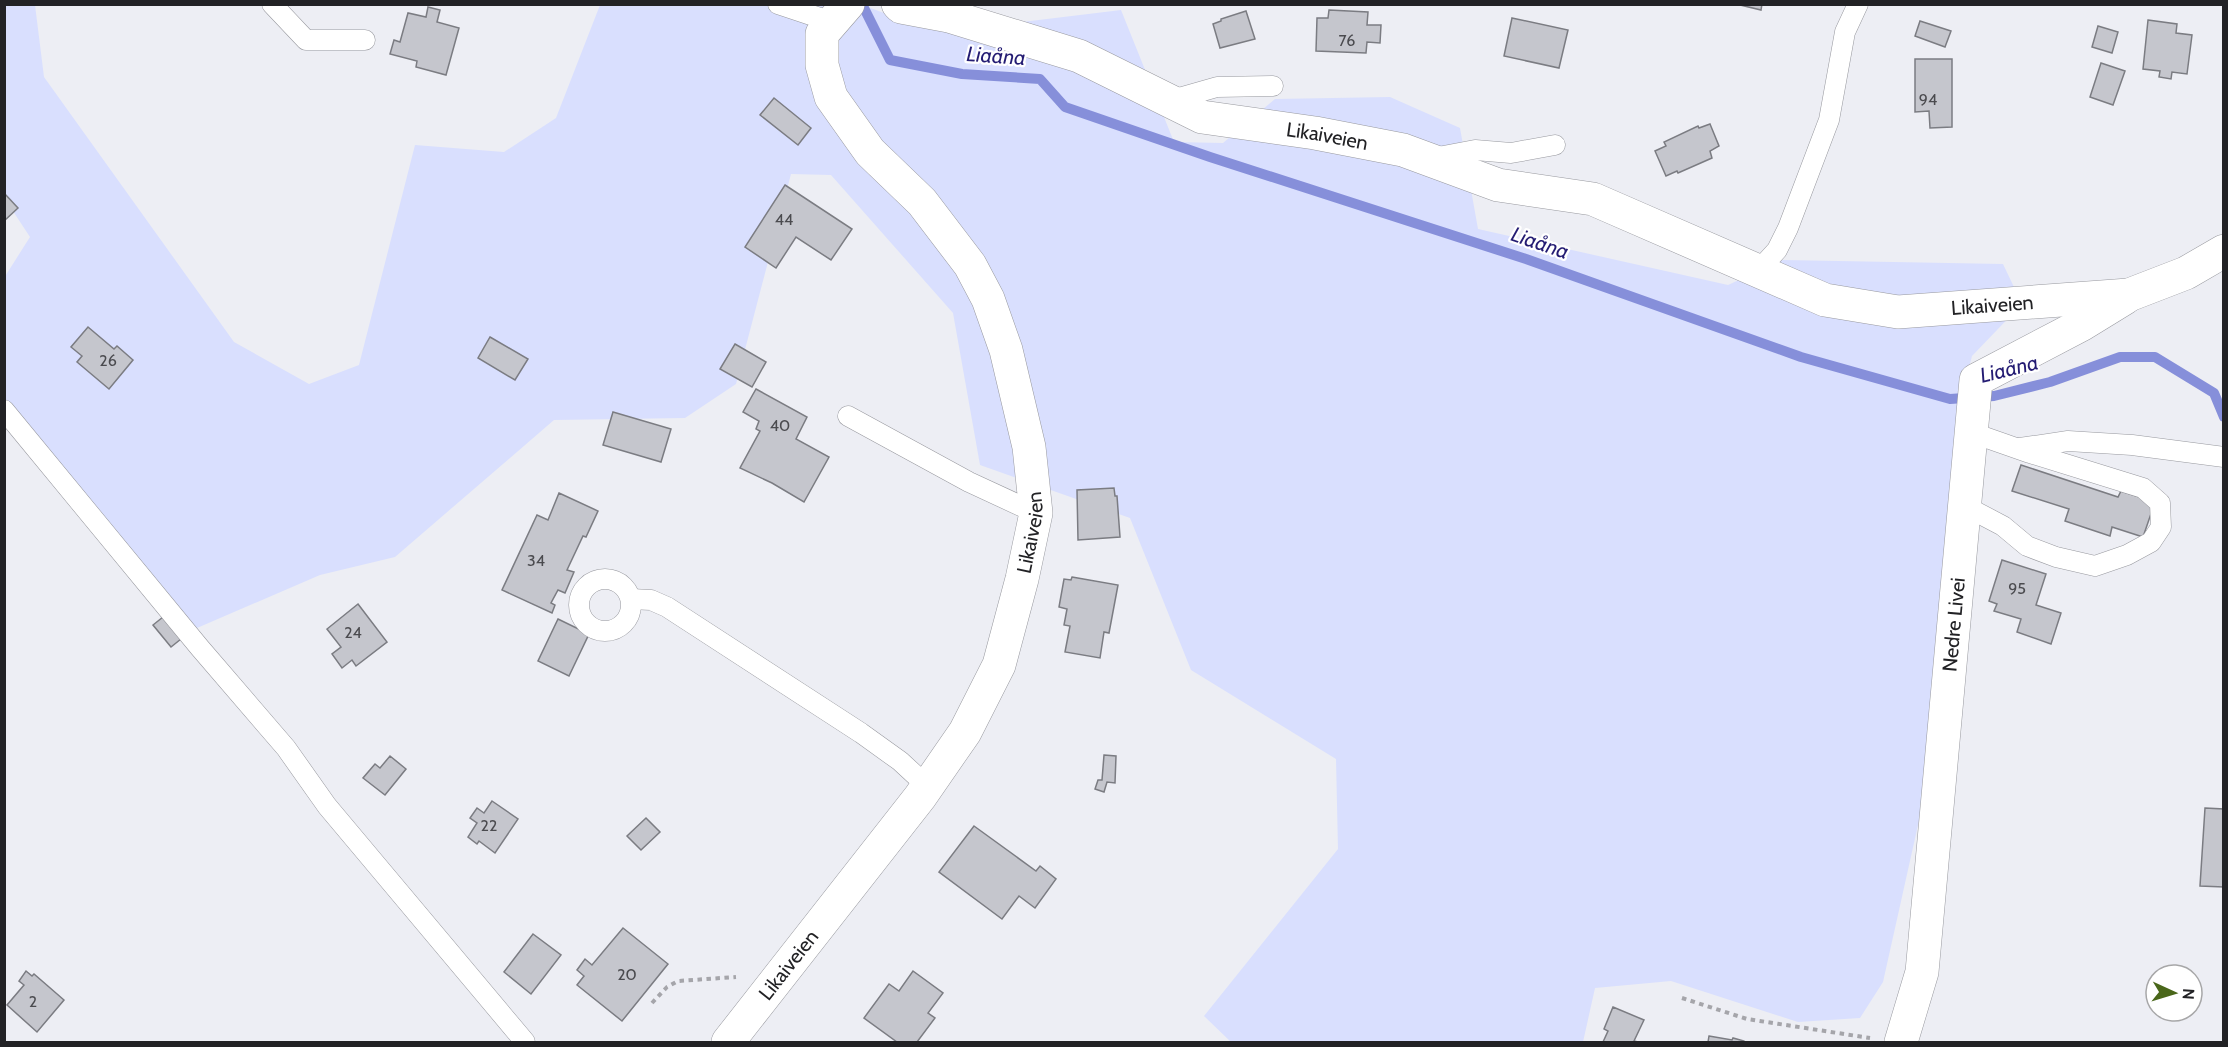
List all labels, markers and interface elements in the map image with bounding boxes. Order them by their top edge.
house number: 76 [1339,31,1355,50]
water label: Liaåna [966,41,1026,70]
house number: 94 [1919,90,1937,109]
street label: Likaiveien [1285,117,1370,155]
house number: 44 [775,210,793,229]
water label: Liaåna [1508,221,1572,264]
street label: Likaiveien [1950,290,2034,320]
water label: Liaåna [1977,349,2041,388]
house number: 26 [99,351,117,370]
house number: 40 [770,416,790,435]
street label: Likaiveien [1012,490,1048,575]
house number: 34 [527,551,545,570]
street label: Nedre Livei [1937,576,1970,673]
house number: 95 [2008,579,2026,598]
house number: 24 [344,623,362,642]
house number: 22 [481,816,497,835]
street label: Likaiveien [754,925,823,1005]
north arrow [2144,963,2204,1023]
house number: 20 [617,965,637,984]
text: N [2179,988,2198,1000]
house number: 2 [29,992,37,1011]

